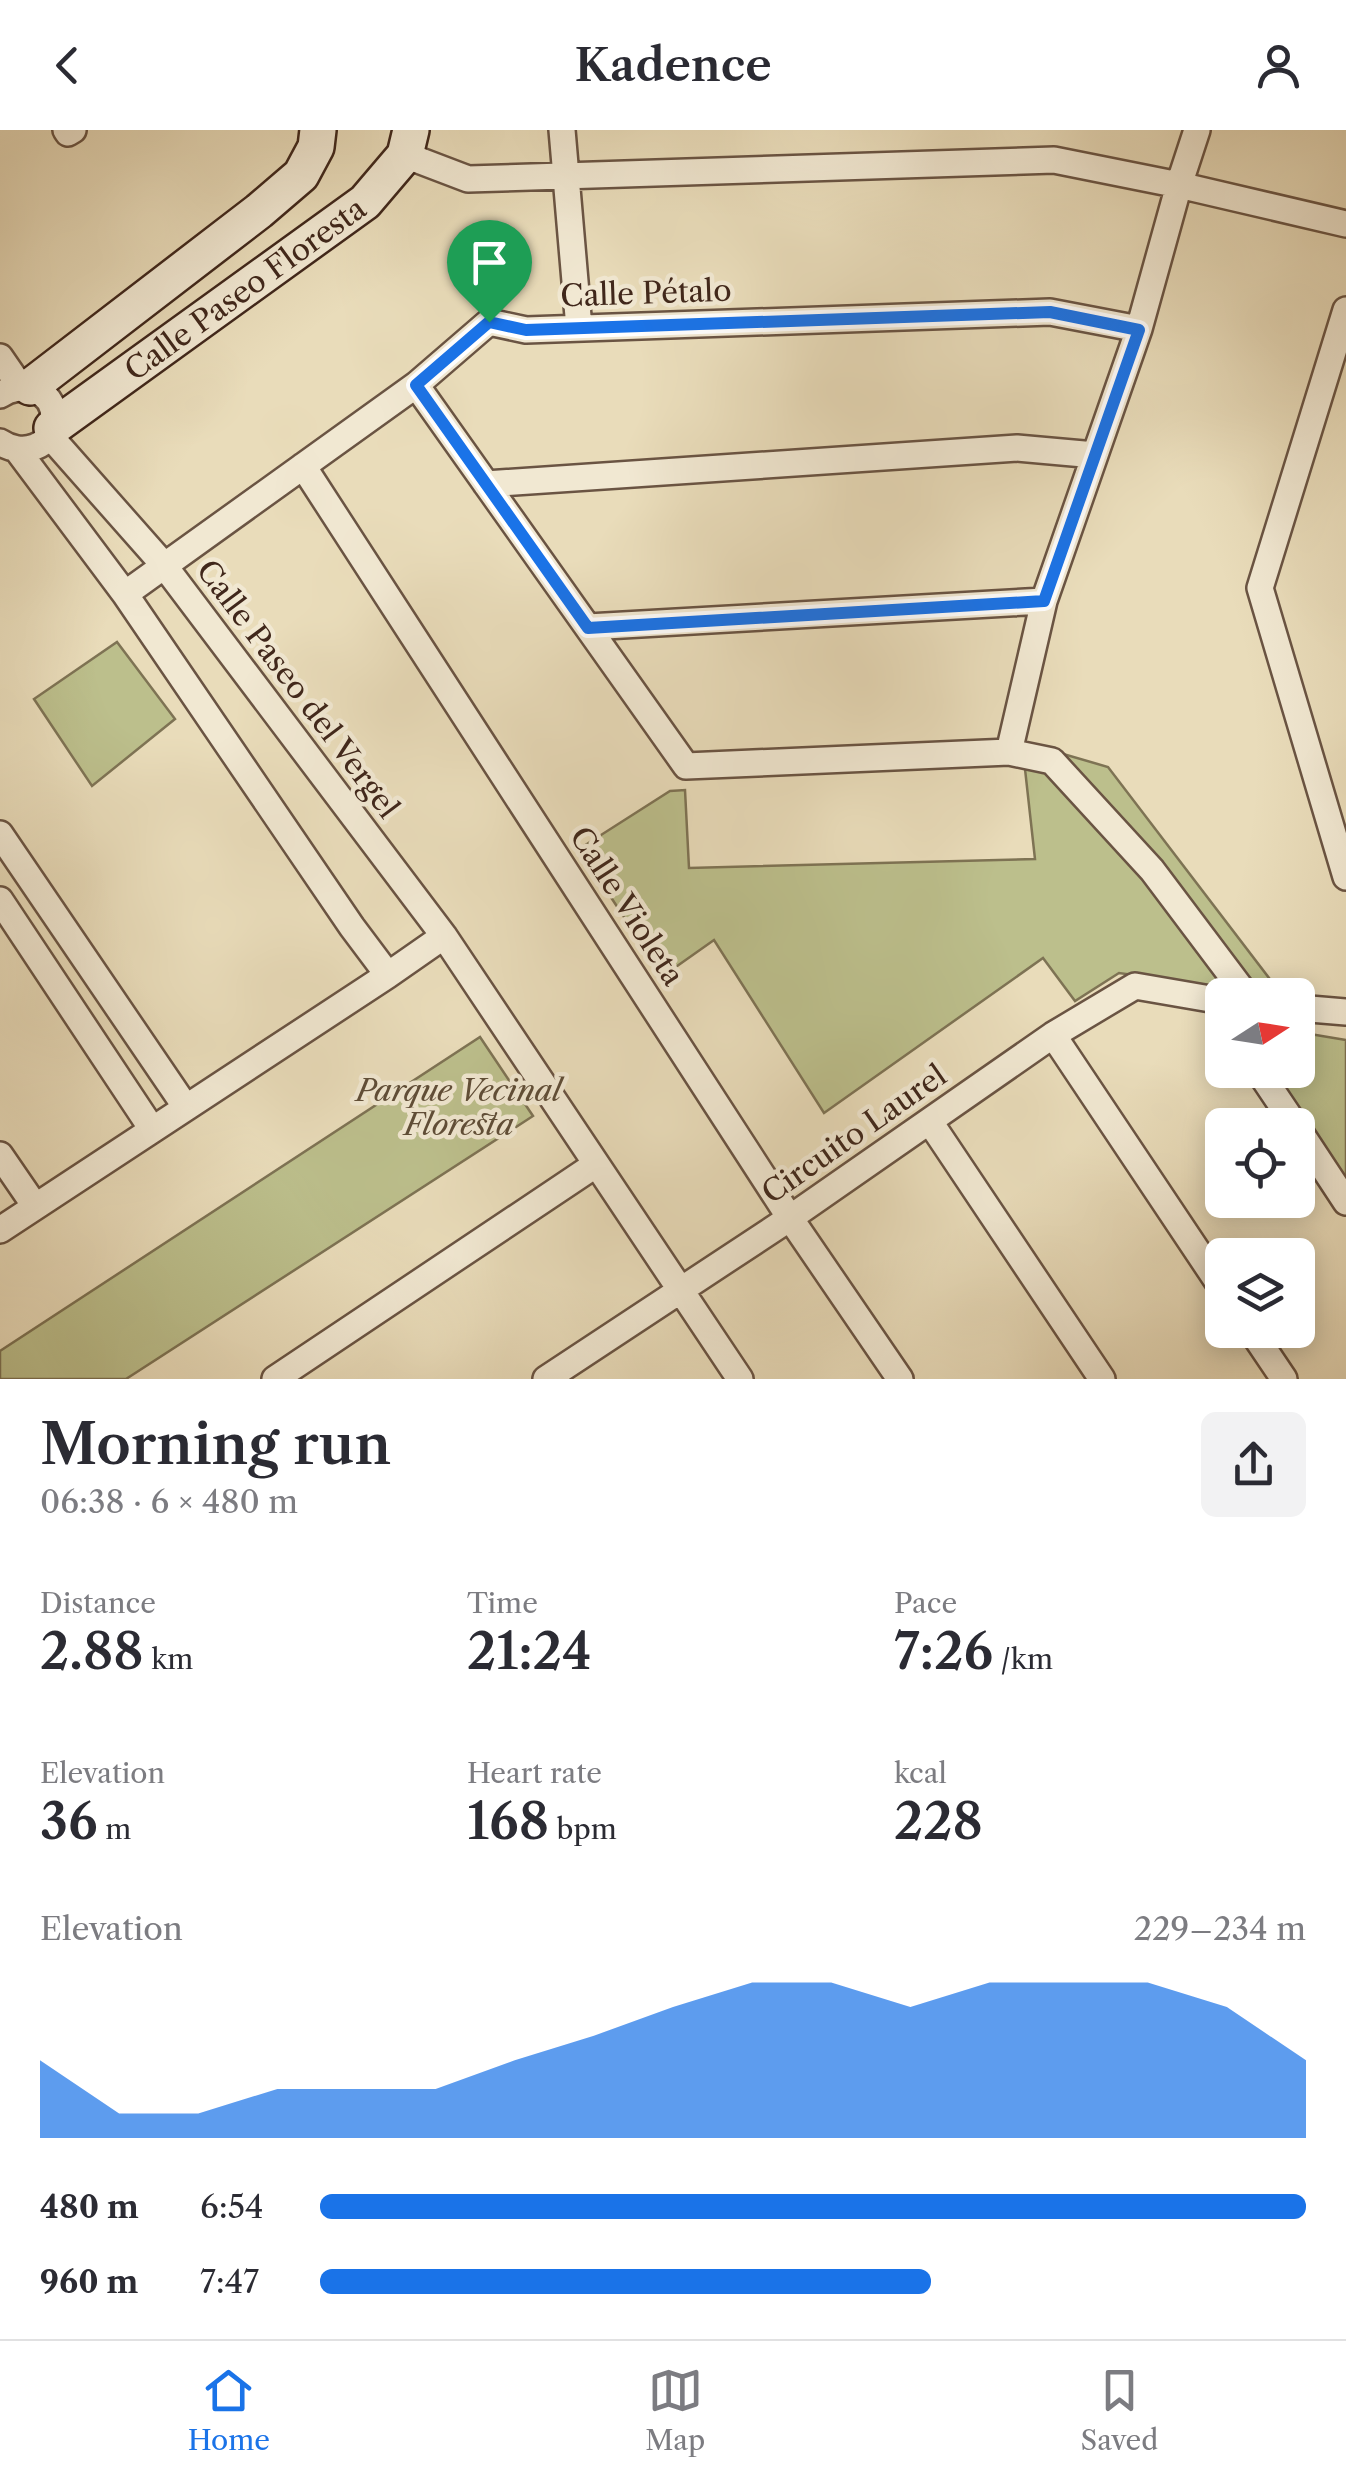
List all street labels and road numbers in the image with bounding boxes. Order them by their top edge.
street label: Calle Paseo Floresta [117,189,373,388]
street label: Calle Pétalo [560,272,732,314]
street label: Calle Paseo del Vergel [189,553,407,825]
street label: Calle Violeta [562,820,692,992]
street label: Circuito Laurel [755,1057,953,1211]

